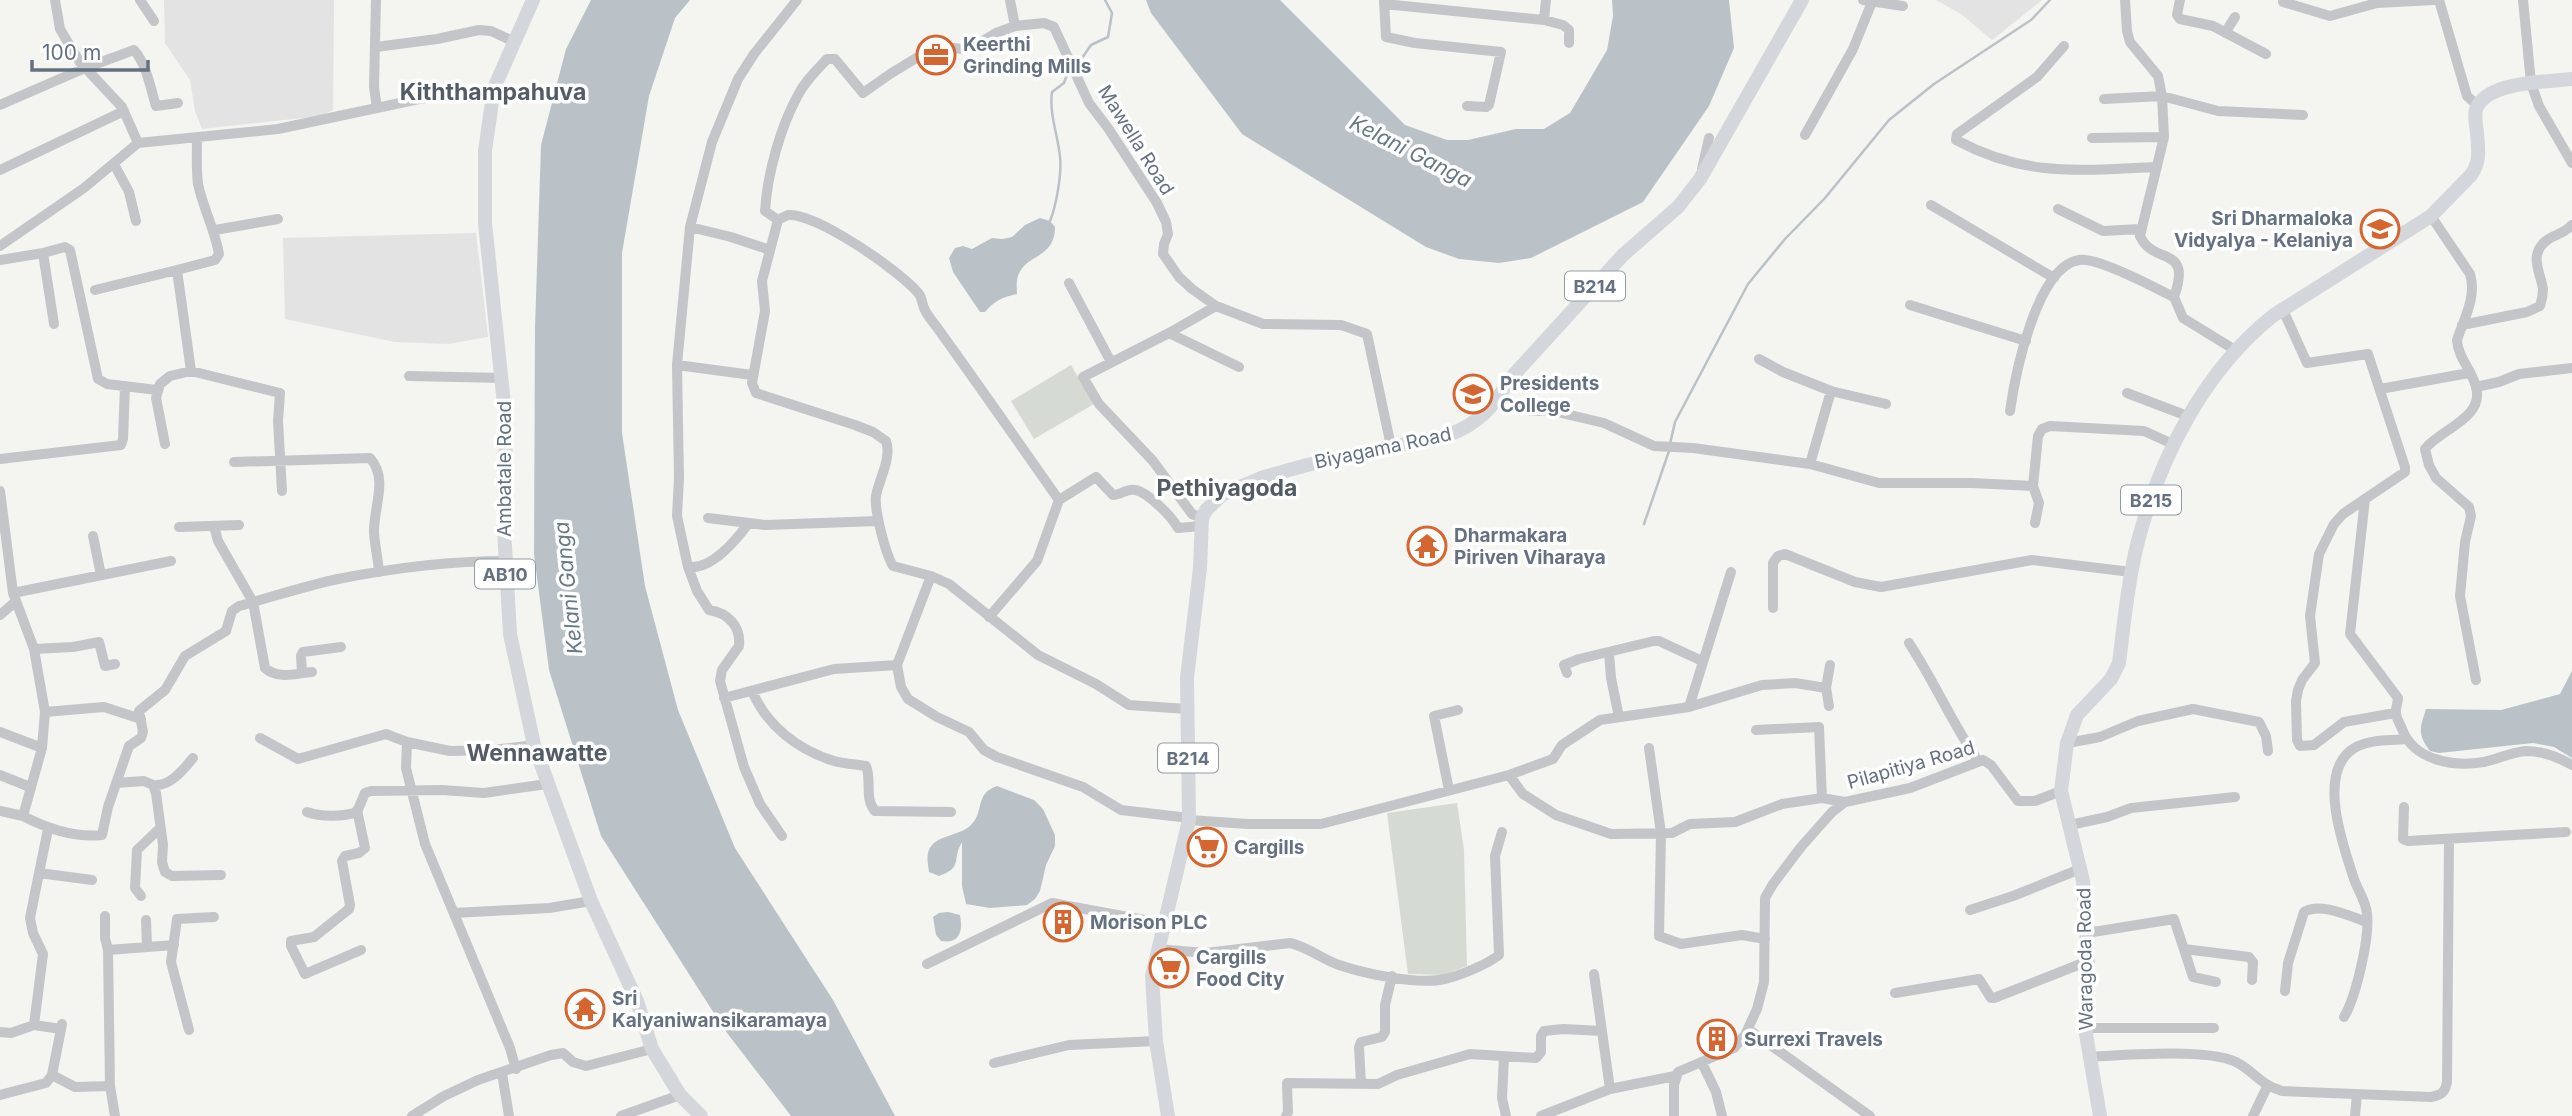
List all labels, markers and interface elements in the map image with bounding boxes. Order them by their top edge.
scale bar [32,28,147,72]
place label: Keerthi Grinding Mills [963,33,1091,78]
office icon: Keerthi Grinding Mills [915,34,957,76]
text: 100 m [42,40,101,65]
district label: Kiththampahuva [400,78,586,106]
street label: Mawella Road [1093,81,1179,199]
water label: Kelani Ganga [1346,110,1476,192]
place label: Sri Dharmaloka Vidyalya - Kelaniya [2174,207,2353,252]
school or university icon: Sri Dharmaloka Vidyalya - Kelaniya [2359,208,2401,250]
road number: B214 [1565,272,1625,300]
place label: Presidents College [1500,372,1599,417]
school or university icon: Presidents College [1452,373,1494,415]
street label: Ambatale Road [493,401,516,537]
street label: Biyagama Road [1313,422,1453,474]
district label: Pethiyagoda [1157,474,1297,502]
road number: B215 [2121,486,2181,514]
water label: Kelani Ganga [549,520,587,656]
place label: Dharmakara Piriven Viharaya [1454,524,1606,569]
temple icon: Dharmakara Piriven Viharaya [1406,525,1448,567]
road number: AB10 [475,560,535,588]
street label: Pilapitiya Road [1845,736,1977,794]
district label: Wennawatte [467,739,607,767]
road number: B214 [1158,744,1218,772]
supermarket icon: Cargills [1186,826,1228,868]
place label: Cargills [1234,836,1304,859]
street label: Waragoda Road [2072,887,2098,1031]
building icon: Morison PLC [1042,901,1084,943]
place label: Morison PLC [1090,911,1208,934]
place label: Cargills Food City [1196,946,1285,991]
supermarket icon: Cargills Food City [1148,947,1190,989]
place label: Sri Kalyaniwansikaramaya [612,987,827,1032]
temple icon: Sri Kalyaniwansikaramaya [564,988,606,1030]
building icon: Surrexi Travels [1696,1018,1738,1060]
place label: Surrexi Travels [1744,1028,1883,1051]

